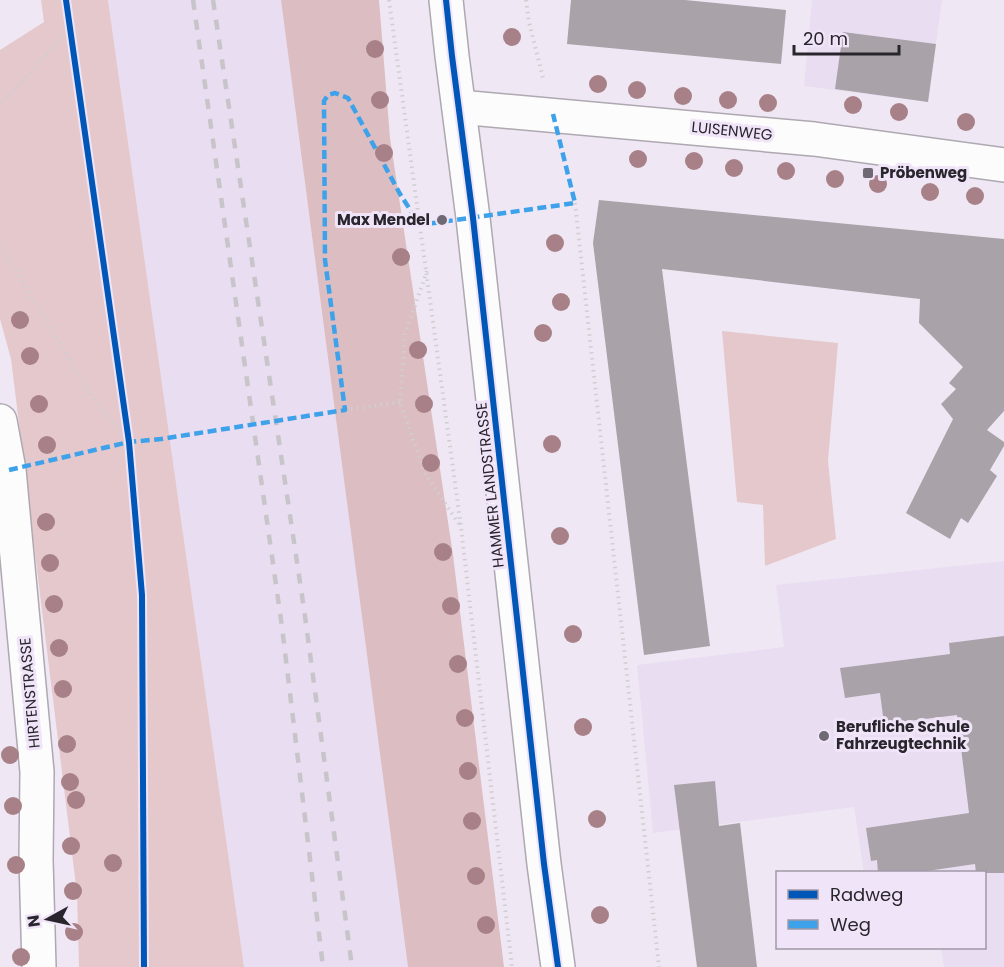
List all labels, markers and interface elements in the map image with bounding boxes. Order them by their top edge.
scale bar [794,18,899,56]
text: 20 m [803,26,848,51]
street label: LUISENWEG [690,116,774,145]
place label: Pröbenweg [880,162,967,183]
marker: Pröbenweg [861,166,875,180]
place label: Max Mendel [337,209,430,230]
marker: Max Mendel [435,213,449,227]
street label: HAMMER LANDSTRASSE [470,401,509,569]
street label: HIRTENSTRASSE [14,637,45,749]
place label: Berufliche Schule Fahrzeugtechnik [836,716,970,754]
marker: Berufliche Schule Fahrzeugtechnik [817,729,831,743]
legend [776,871,986,949]
text: Radweg [830,882,903,907]
north arrow [18,889,78,949]
text: Weg [830,912,871,937]
text: N [21,913,46,929]

